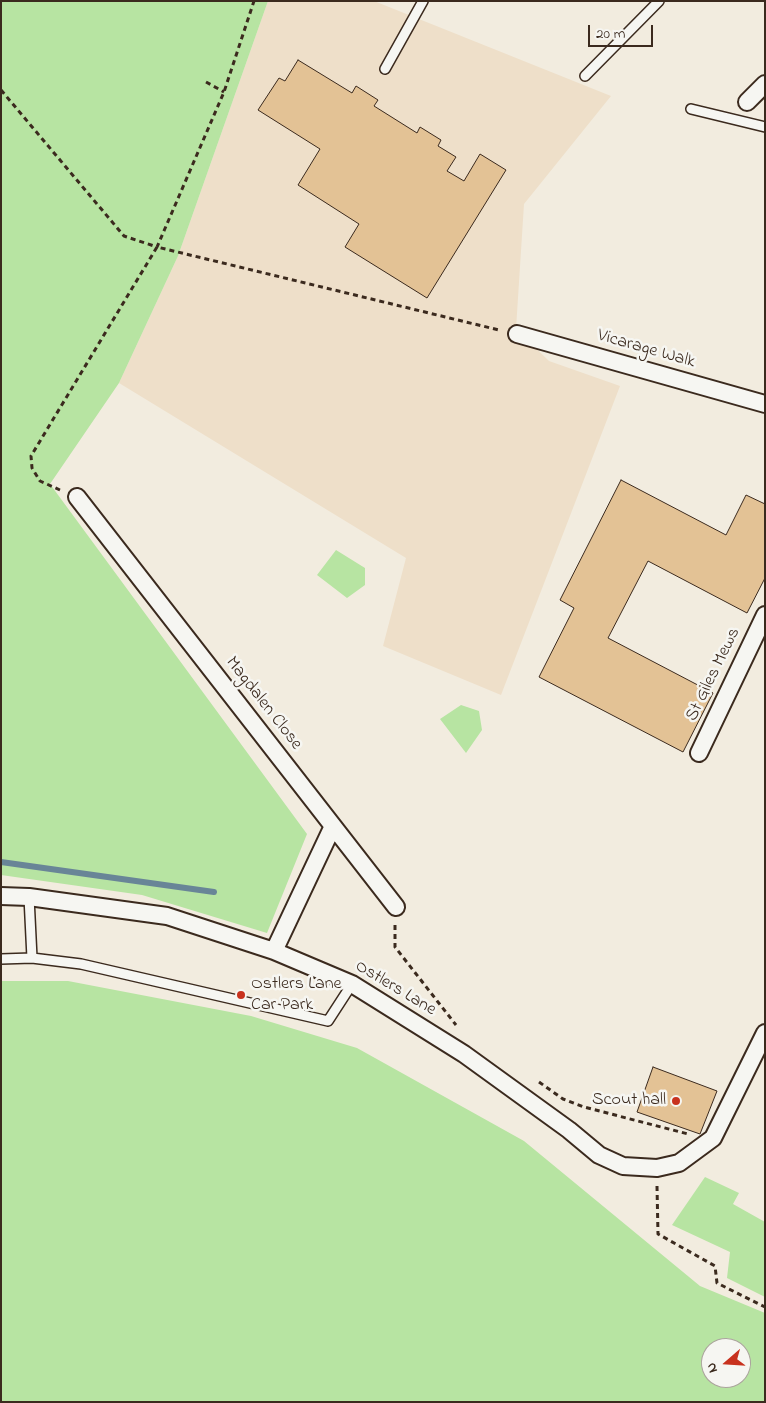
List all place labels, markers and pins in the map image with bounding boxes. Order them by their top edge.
place label: Ostlers Lane Car Park [251,974,342,1016]
marker: Ostlers Lane Car Park [235,989,247,1001]
place label: Scout hall [592,1090,666,1112]
marker: Scout hall [670,1095,682,1107]

